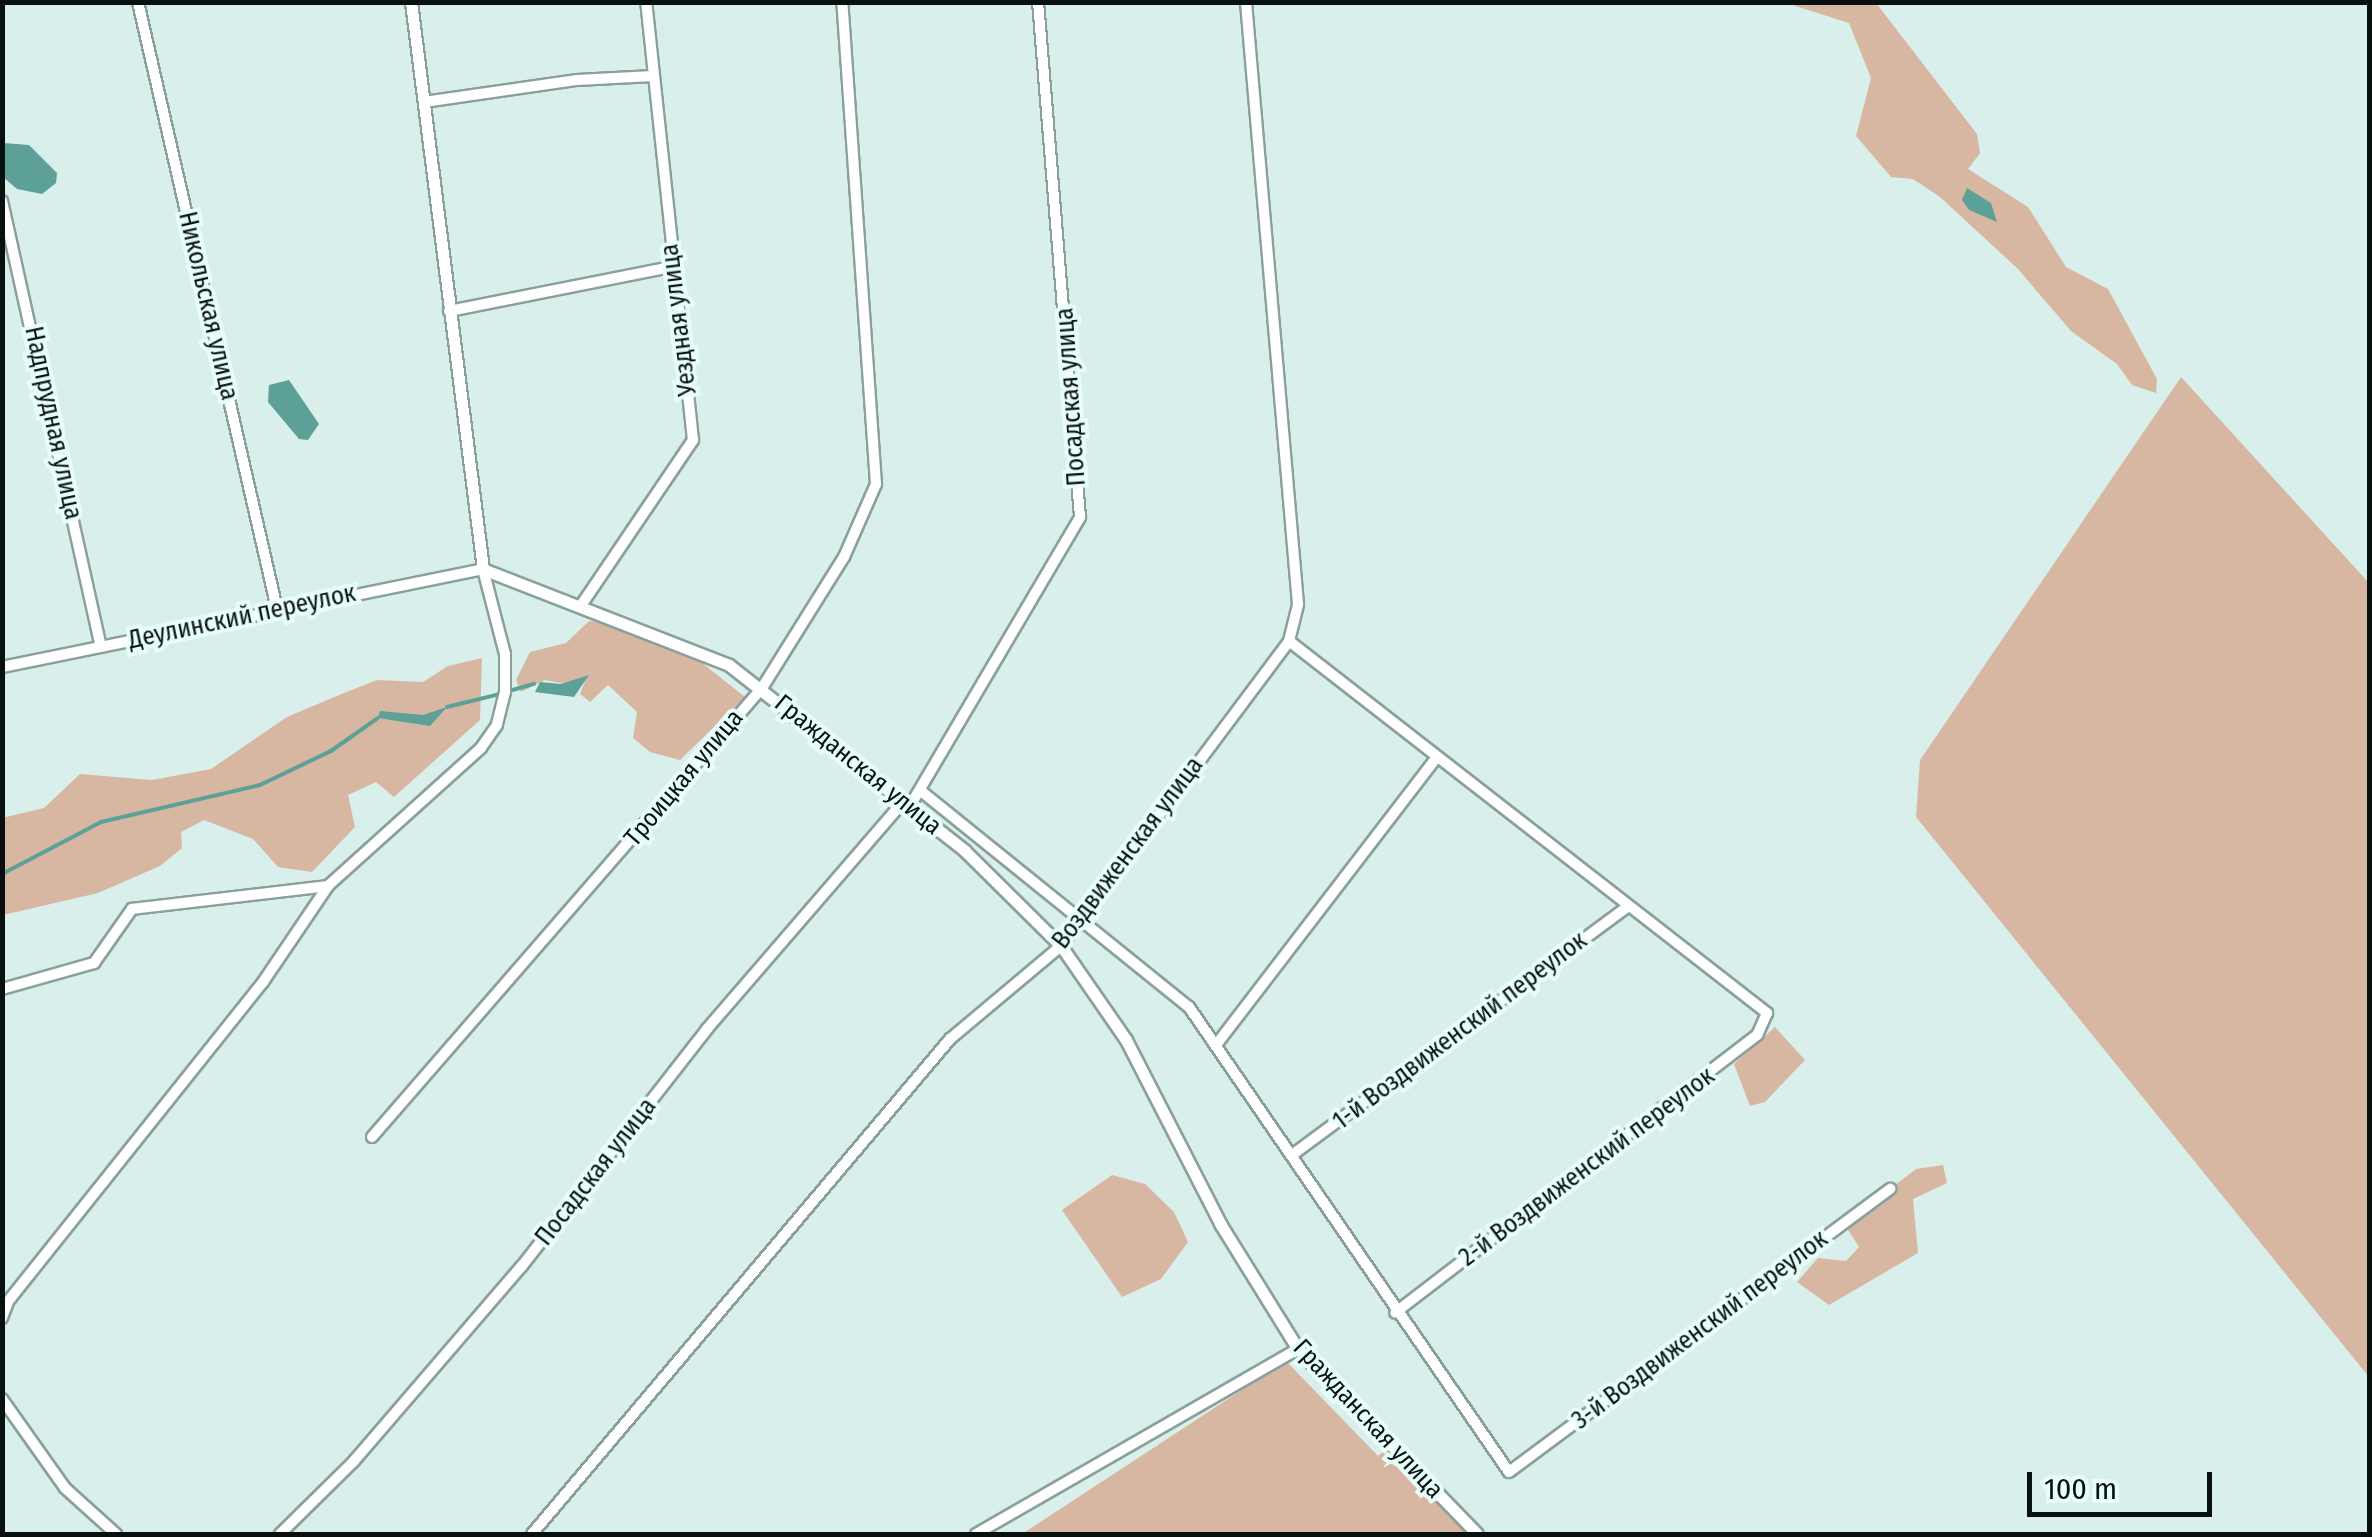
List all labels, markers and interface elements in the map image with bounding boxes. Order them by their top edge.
street label: Никольская улица [172,209,244,403]
street label: Уездная улица [655,242,703,398]
street label: Посадская улица [1050,307,1092,487]
street label: Надпрудная улица [18,324,88,522]
street label: Деулинский переулок [126,578,358,656]
street label: Гражданская улица [768,688,948,842]
street label: Троицкая улица [618,704,750,852]
street label: Воздвиженская улица [1046,751,1210,955]
street label: 1-й Воздвиженский переулок [1327,926,1593,1136]
street label: 2-й Воздвиженский переулок [1454,1061,1720,1273]
street label: Посадская улица [529,1092,663,1252]
street label: 3-й Воздвиженский переулок [1566,1224,1834,1436]
street label: Гражданская улица [1287,1333,1449,1505]
scale bar [2032,1452,2217,1514]
text: 100 m [2044,1471,2117,1507]

